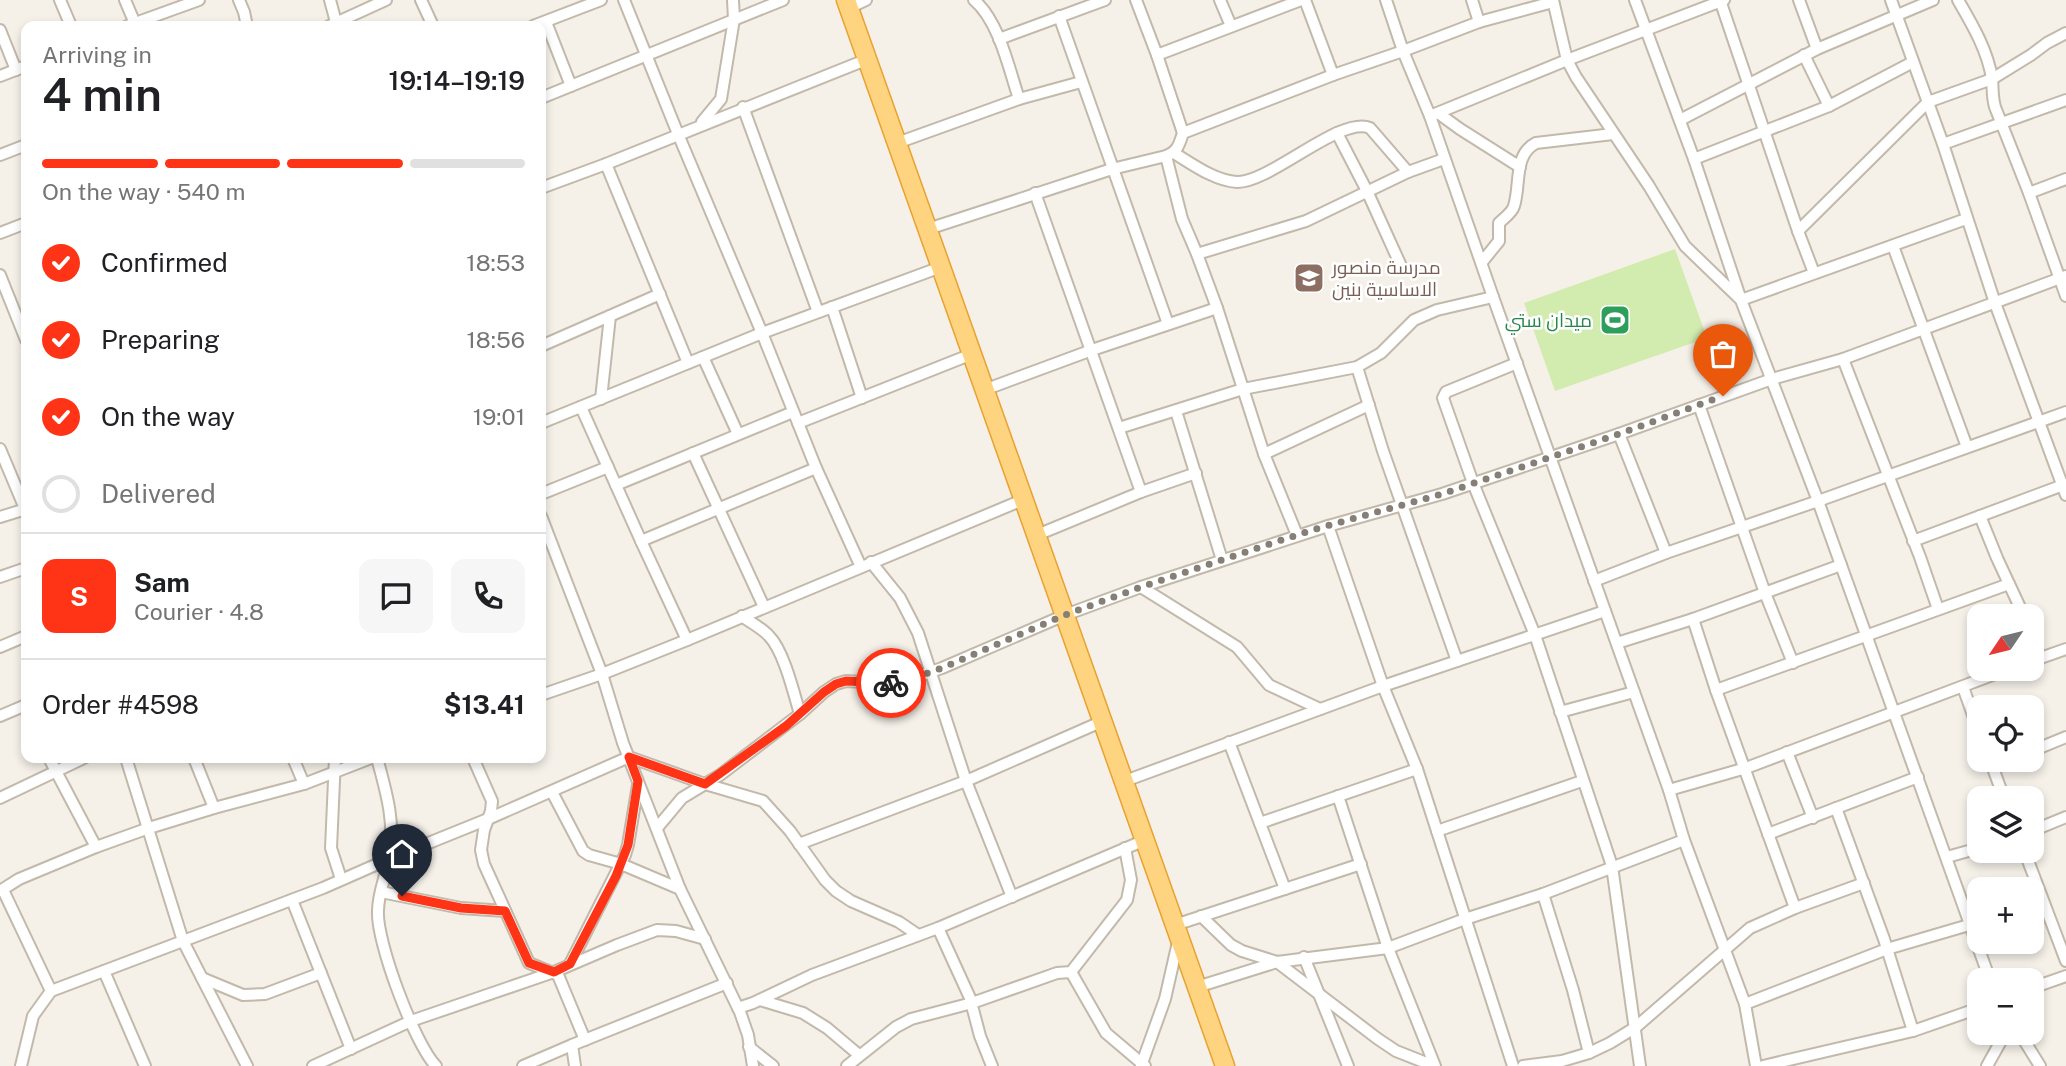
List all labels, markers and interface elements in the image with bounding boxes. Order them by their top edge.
text: Arriving in [42,41,152,68]
text: 19:14–19:19 [389,65,525,96]
text: 4 min [42,67,162,121]
text: On the way · 540 m [42,178,245,205]
icon: check [42,244,80,282]
text: Confirmed [101,247,228,278]
text: 18:53 [466,249,525,276]
place label: مدرسة منصور الاساسية بنين [1331,256,1441,301]
school or university icon: مدرسة منصور الاساسية بنين [1292,261,1326,295]
sports icon: ميدان ستي [1598,303,1632,337]
place label: ميدان ستي [1505,309,1592,335]
icon: check [42,321,80,359]
text: Preparing [101,324,220,355]
pin [1693,324,1753,396]
text: 18:56 [467,326,525,353]
icon: bag [1704,335,1742,373]
icon: check [42,398,80,436]
text: On the way [101,401,235,432]
text: 19:01 [473,403,525,430]
text: Delivered [101,478,216,509]
button: chat [359,559,433,633]
button: phone [451,559,525,633]
text: Sam [134,567,190,598]
text: S [70,581,88,612]
text: Courier · 4.8 [134,598,264,625]
north arrow [1967,604,2044,681]
map controls [1967,604,2044,1045]
courier [856,648,926,718]
icon: bike [872,664,910,702]
text: Order #4598 [42,689,199,720]
text: $13.41 [444,689,525,720]
button: locate [1967,695,2044,772]
button: layers [1967,786,2044,863]
pin [372,824,432,896]
icon: home [383,835,421,873]
button: + [1967,877,2044,954]
button: − [1967,968,2044,1045]

